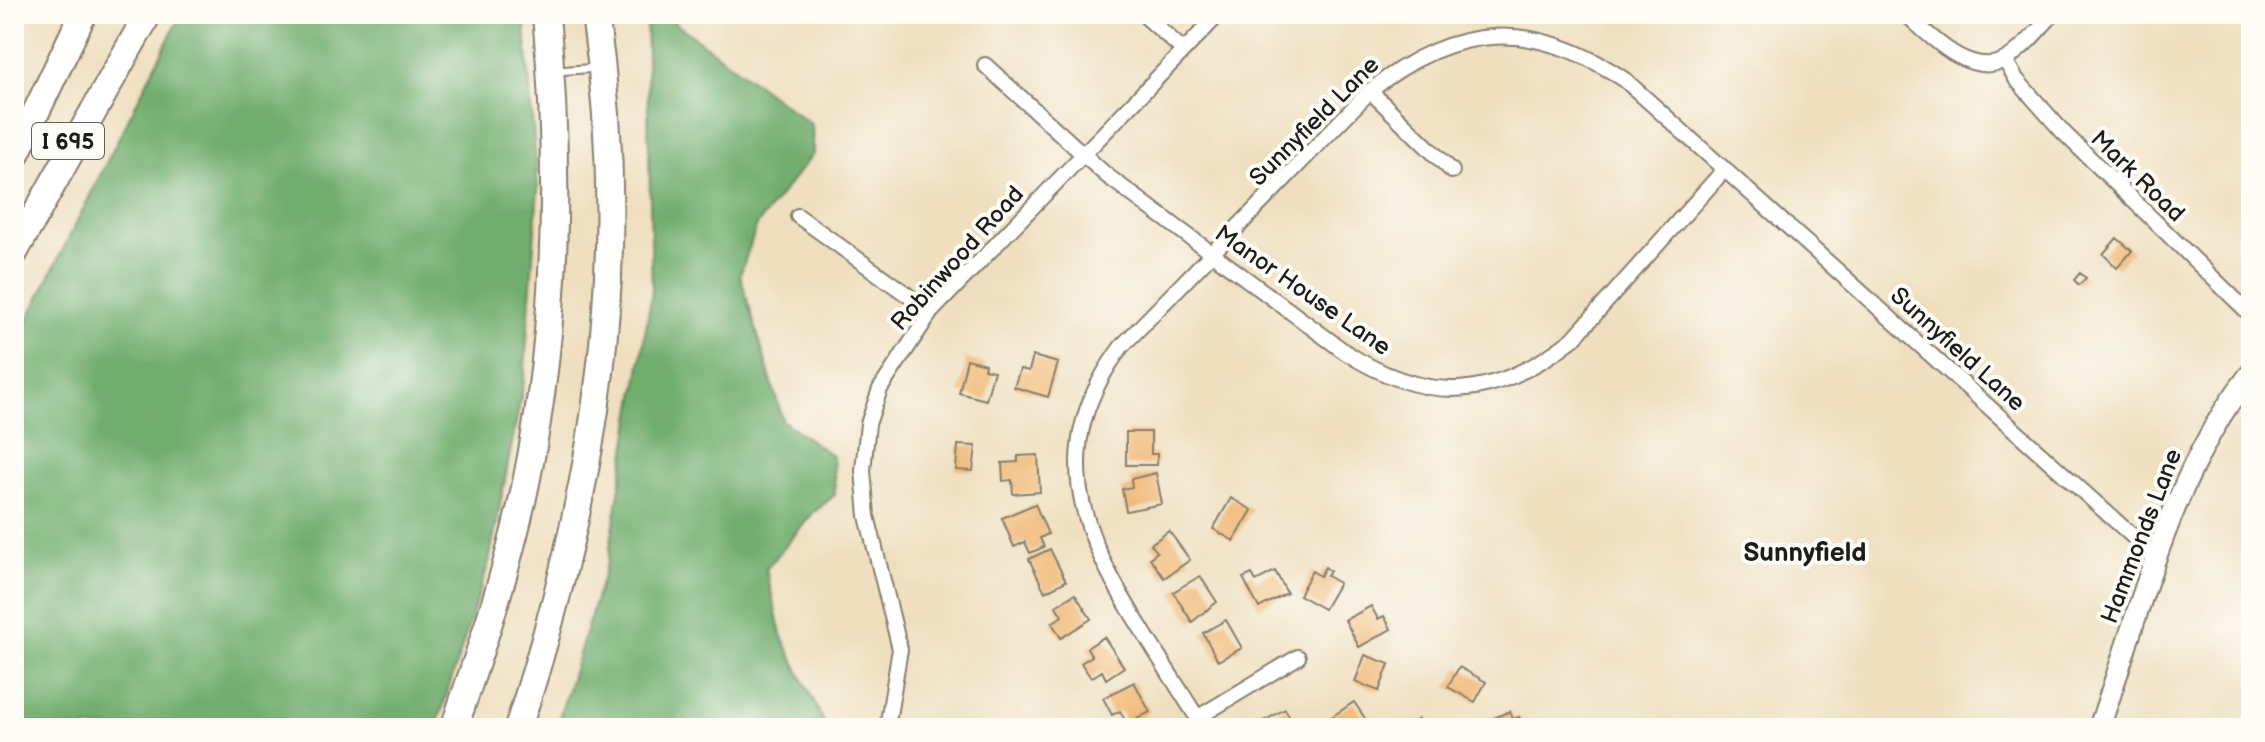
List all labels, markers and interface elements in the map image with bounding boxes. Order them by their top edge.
street label: Sunnyfield Lane [1243,50,1385,192]
road number: I 695 [32,123,104,159]
street label: Mark Road [2085,125,2191,228]
street label: Robinwood Road [885,180,1030,337]
street label: Manor House Lane [1209,219,1396,362]
street label: Sunnyfield Lane [1884,281,2031,418]
street label: Hammonds Lane [2095,445,2188,628]
district label: Sunnyfield [1744,538,1866,569]

